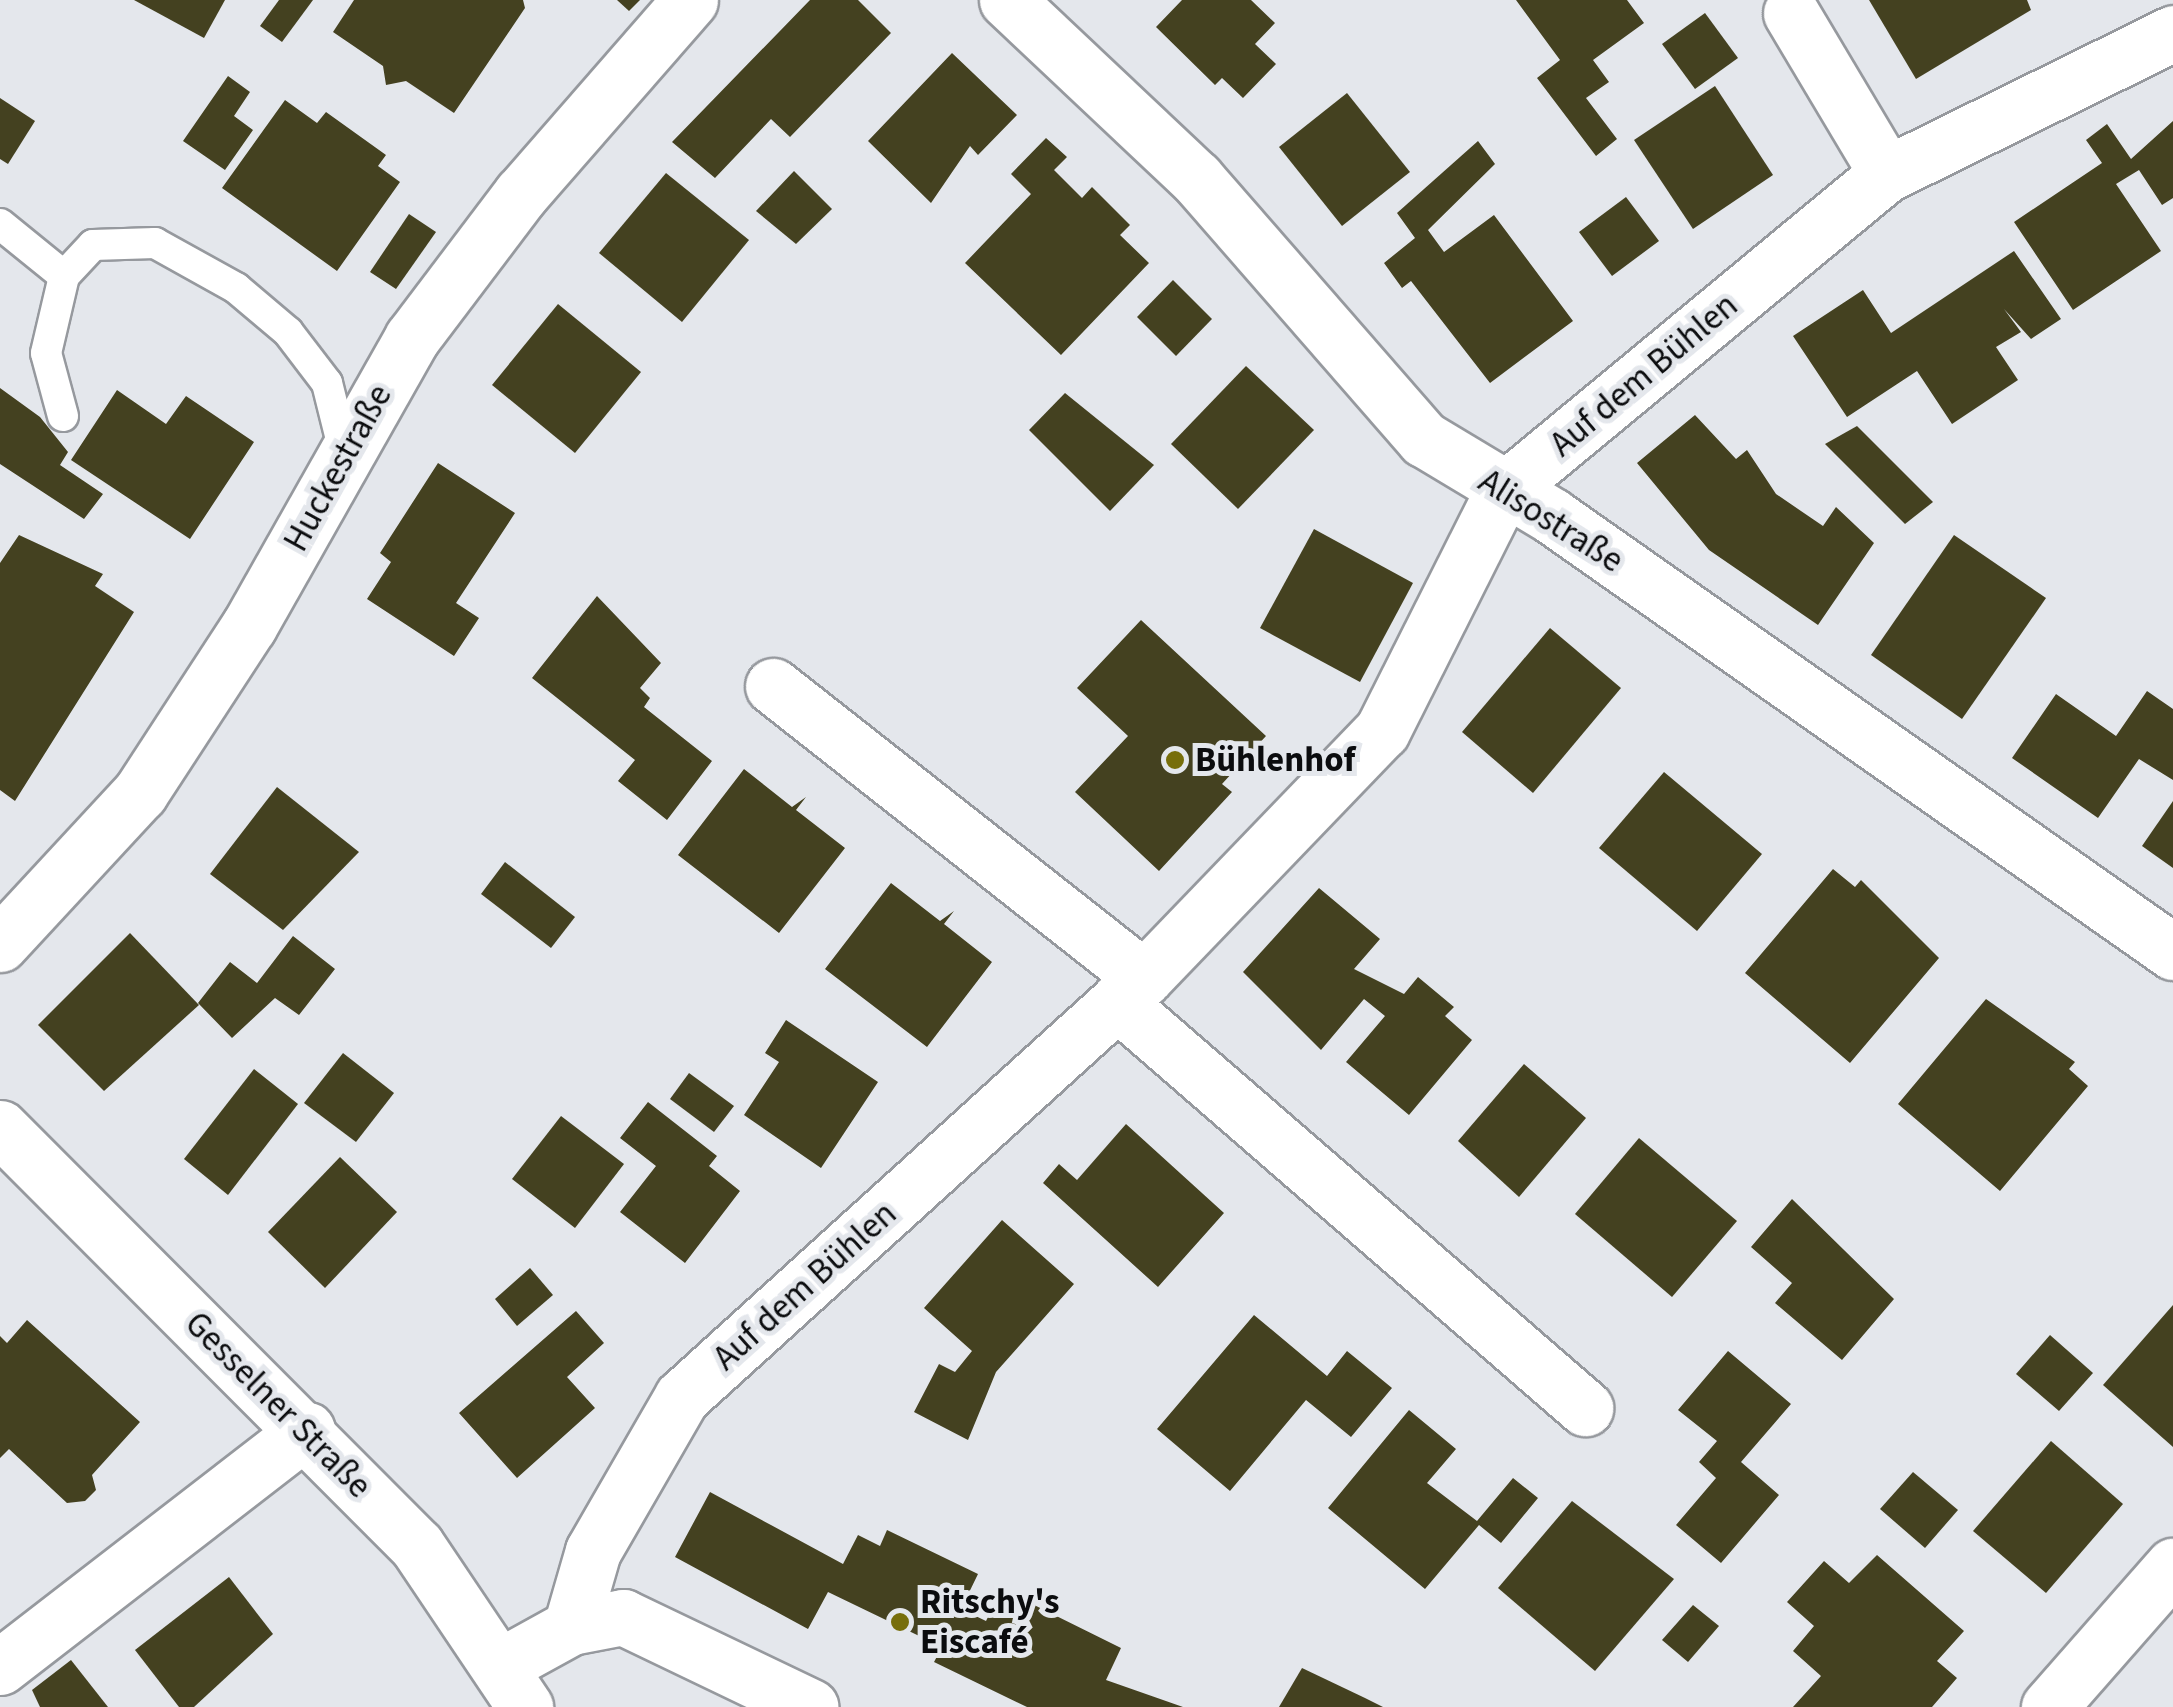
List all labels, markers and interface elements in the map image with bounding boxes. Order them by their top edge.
street label: Auf dem Bühlen [1542,284,1746,466]
street label: Huckestraße [275,377,401,559]
street label: Alisostraße [1471,460,1631,582]
place label: Bühlenhof [1195,739,1355,781]
marker: Bühlenhof [1164,749,1186,771]
street label: Auf dem Bühlen [705,1193,905,1379]
street label: Gesselner Straße [176,1303,380,1507]
place label: Ritschy's Eiscafé [920,1581,1060,1663]
marker: Ritschy's Eiscafé [889,1611,911,1633]

